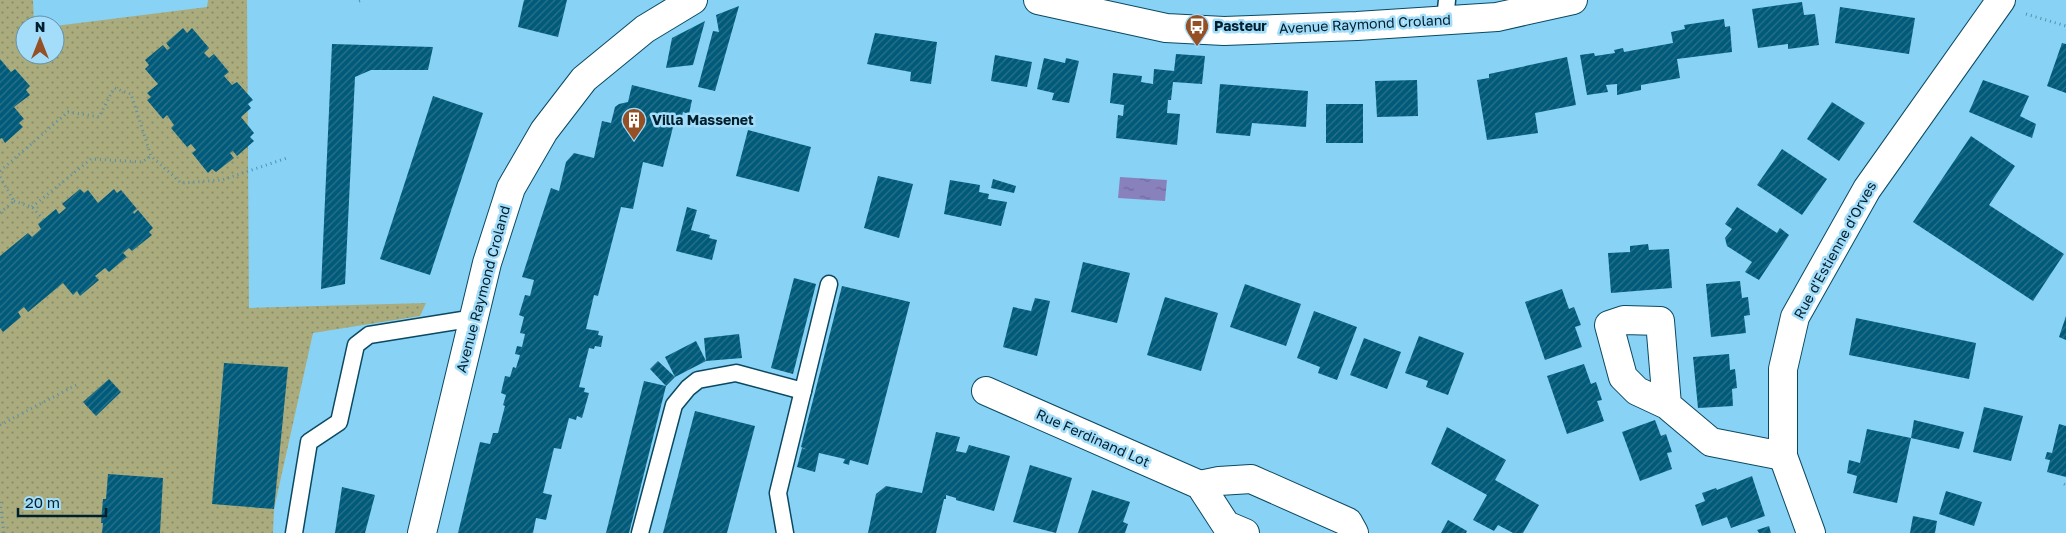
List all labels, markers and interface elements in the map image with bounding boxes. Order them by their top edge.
street label: Avenue Raymond Croland [1279,11,1451,36]
bus stop icon: Pasteur [1184,13,1210,47]
north arrow [15,15,65,65]
place label: Pasteur [1214,17,1267,34]
text: N [35,18,45,35]
building icon: Villa Massenet [621,107,647,141]
place label: Villa Massenet [652,111,754,128]
street label: Rue d'Estienne d'Orves [1790,178,1879,321]
street label: Avenue Raymond Croland [452,204,513,374]
street label: Rue Ferdinand Lot [1034,405,1153,470]
scale bar [18,486,105,518]
text: 20 m [25,493,60,511]

